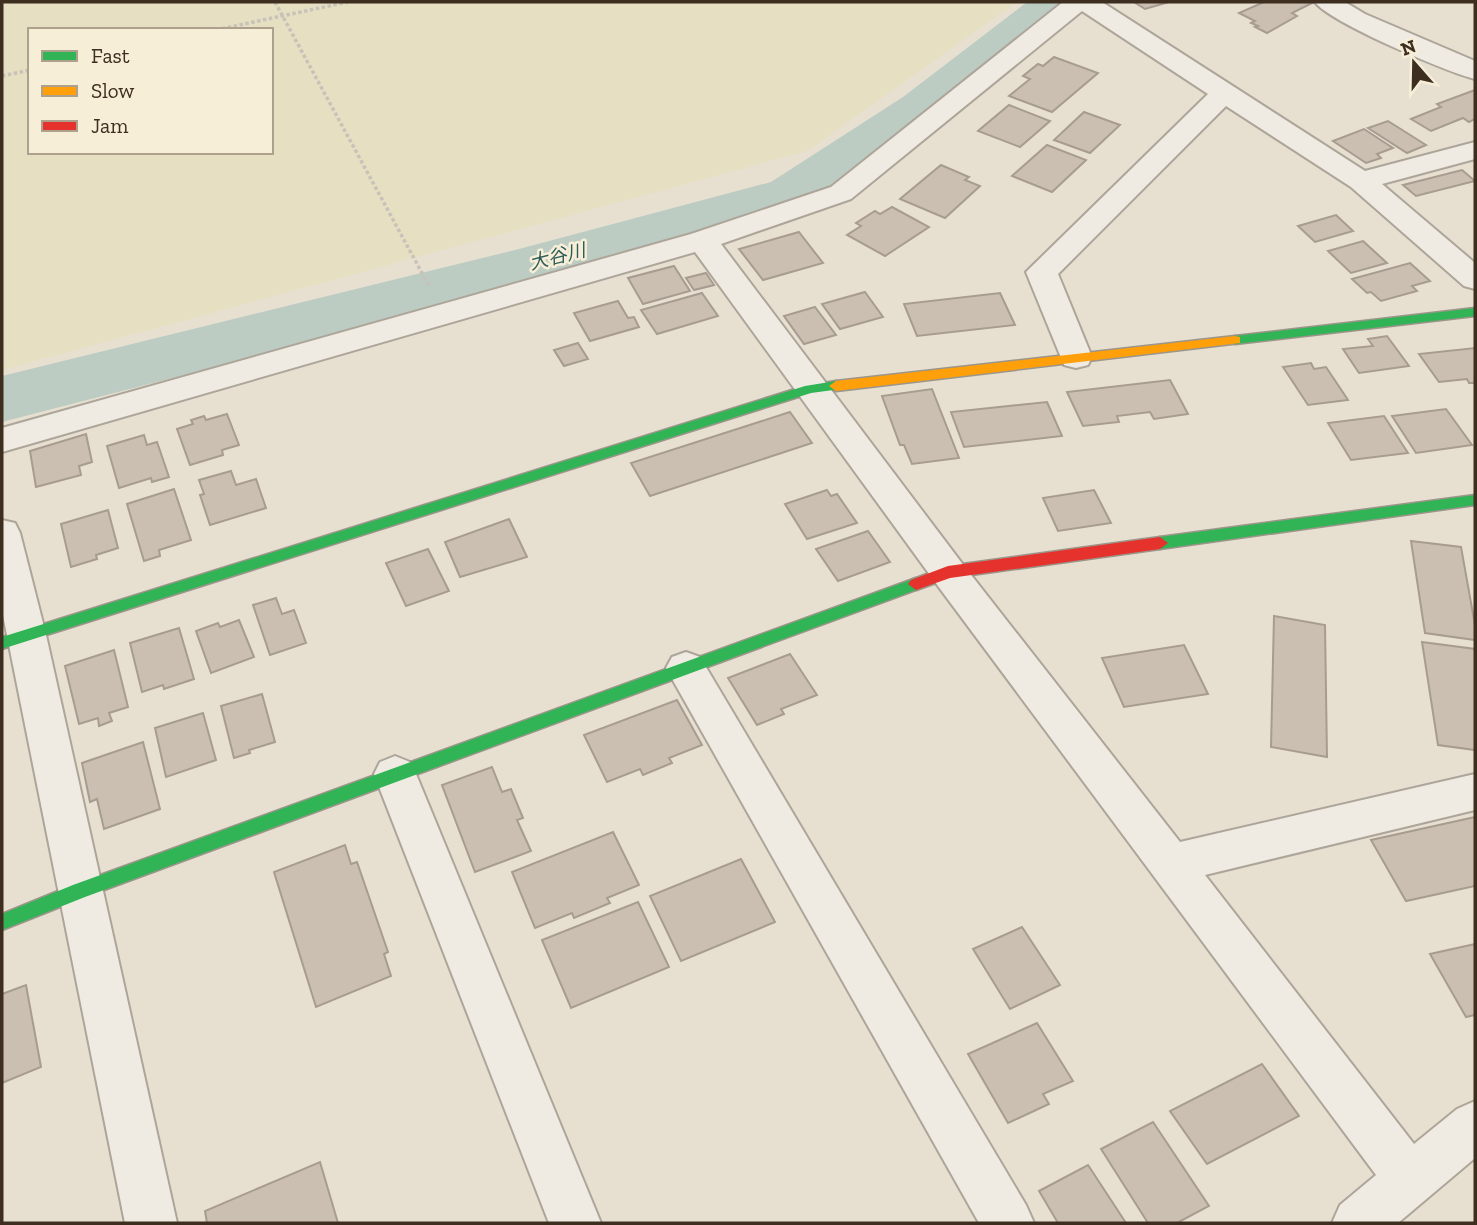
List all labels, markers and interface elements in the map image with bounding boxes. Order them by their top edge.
legend [28,28,273,154]
north arrow [1379,28,1449,98]
text: N [1398,34,1419,61]
text: Fast [91,43,130,68]
text: Slow [91,78,134,103]
text: Jam [91,113,128,138]
water label: 大谷川 [527,238,589,275]

